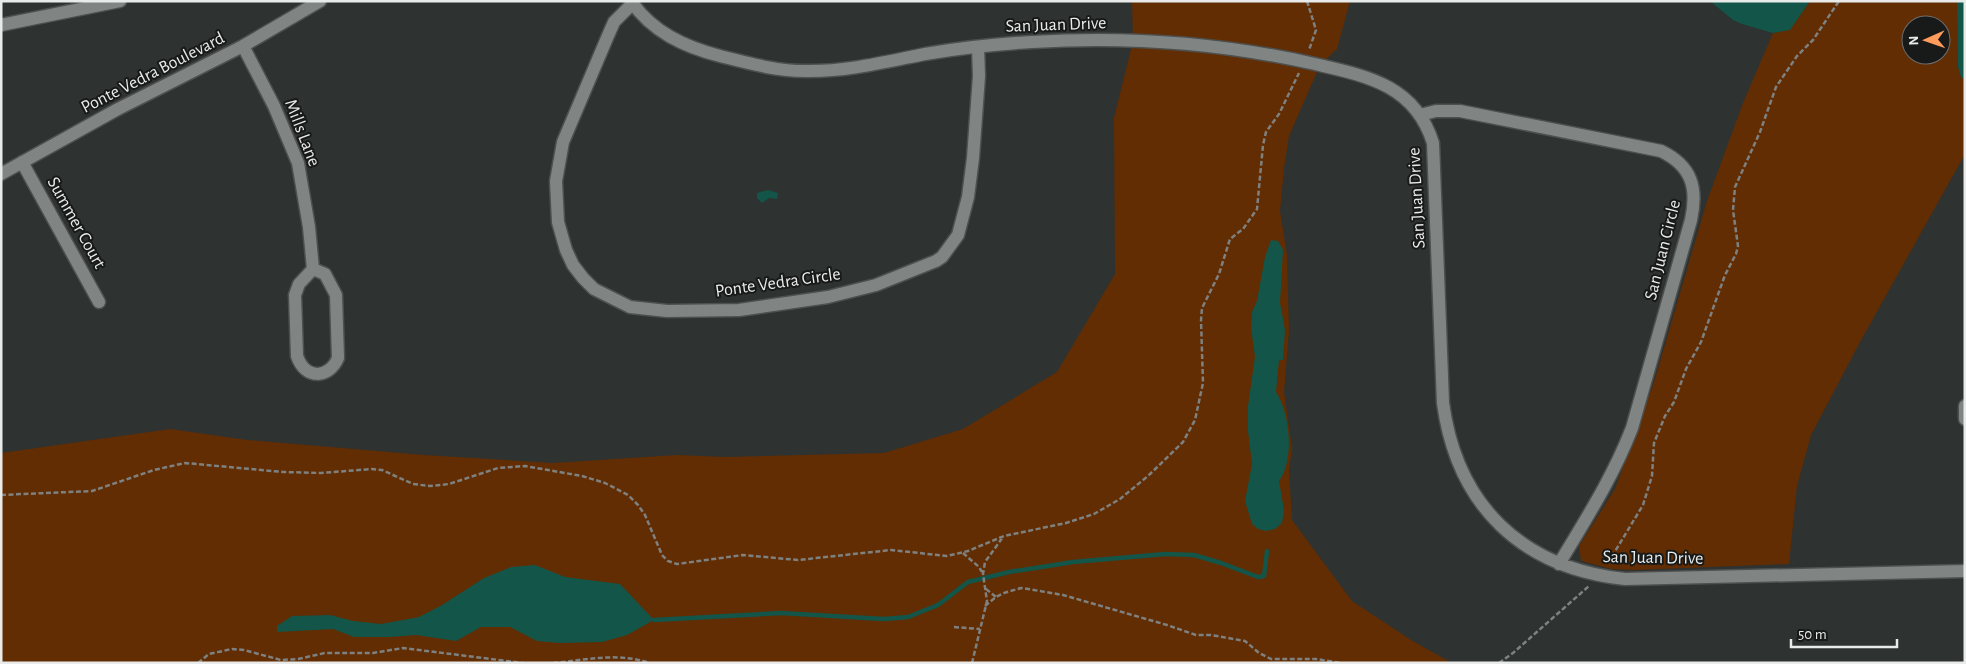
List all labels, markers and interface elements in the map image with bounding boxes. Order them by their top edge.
street label: San Juan Drive [1005,14,1107,36]
north arrow [1901,15,1951,65]
street label: Ponte Vedra Boulevard [79,29,227,117]
text: N [1907,35,1921,46]
street label: Mills Lane [281,97,323,169]
street label: San Juan Drive [1405,147,1429,249]
street label: Summer Court [44,174,109,272]
street label: San Juan Circle [1642,198,1684,302]
street label: Ponte Vedra Circle [714,265,842,301]
street label: San Juan Drive [1602,548,1704,568]
scale bar [1791,616,1897,648]
text: 50 m [1798,627,1827,642]

